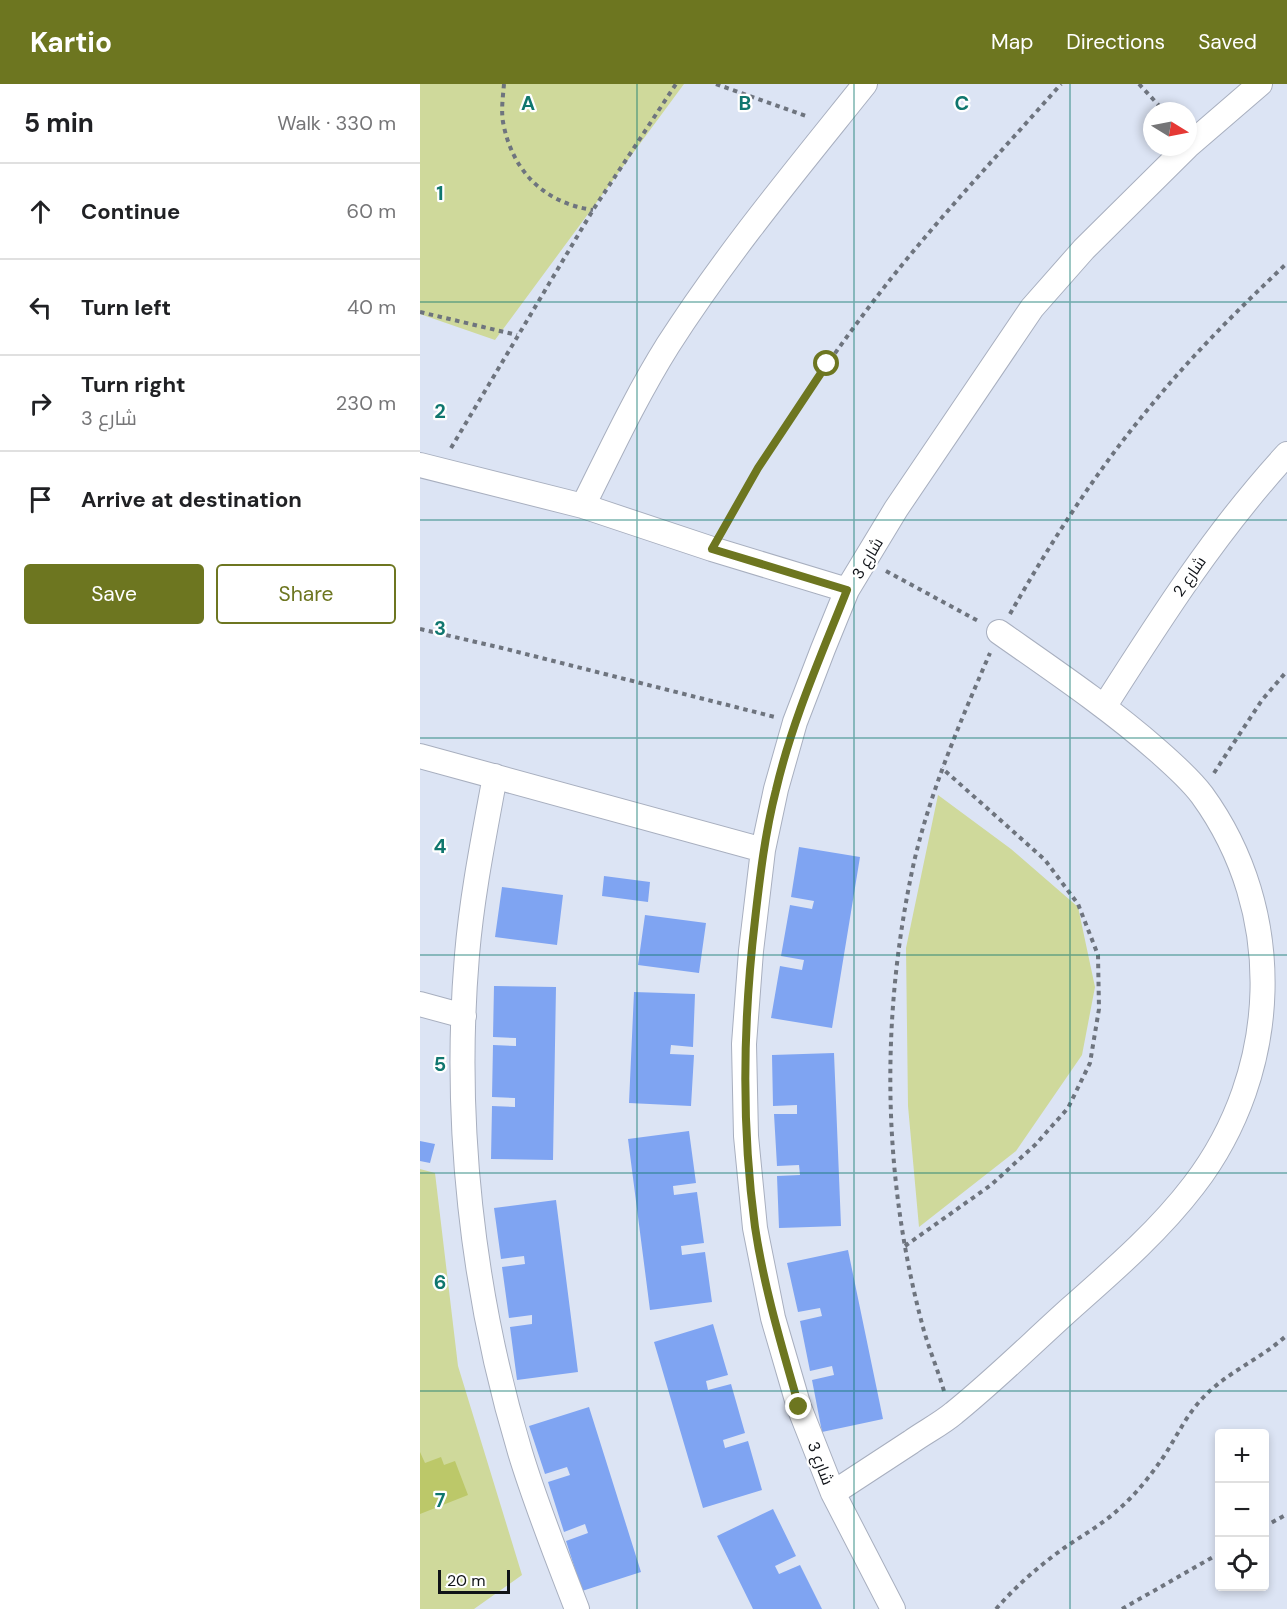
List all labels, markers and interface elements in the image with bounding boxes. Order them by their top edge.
text: Kartio [30,24,112,61]
text: Map [991,28,1033,56]
text: Directions [1066,28,1165,56]
text: Saved [1198,28,1257,56]
text: A [521,90,535,116]
text: B [739,90,751,116]
text: C [955,90,969,116]
north arrow [1143,102,1197,156]
text: 5 min [24,106,94,140]
text: Walk · 330 m [277,110,396,136]
text: 1 [436,180,444,206]
icon: ahead [24,195,57,228]
text: Continue [81,197,180,226]
text: 60 m [347,198,396,224]
icon: left [24,291,57,324]
text: Turn left [81,293,171,322]
text: 40 m [347,294,396,320]
route start [813,350,839,376]
text: Turn right [81,370,186,399]
icon: right [24,387,57,420]
text: 230 m [336,390,396,416]
text: 2 [434,398,446,424]
text: شارع 3 [81,405,137,431]
icon: arrive [24,483,57,516]
text: Arrive at destination [81,485,302,514]
street label: شارع 3 [847,534,889,583]
street label: شارع 2 [1168,552,1212,601]
button: Save [24,564,204,624]
button: Share [216,564,396,624]
text: 3 [434,615,446,641]
text: 4 [434,833,447,859]
text: 5 [434,1051,446,1077]
text: 6 [434,1269,446,1295]
route end [785,1393,811,1419]
map controls [1215,1429,1269,1591]
button: + [1215,1429,1269,1483]
street label: شارع 3 [802,1439,838,1488]
button: − [1215,1483,1269,1537]
text: 7 [435,1487,446,1513]
button: locate [1215,1537,1269,1591]
scale bar [438,1567,510,1594]
text: 20 m [447,1570,486,1591]

